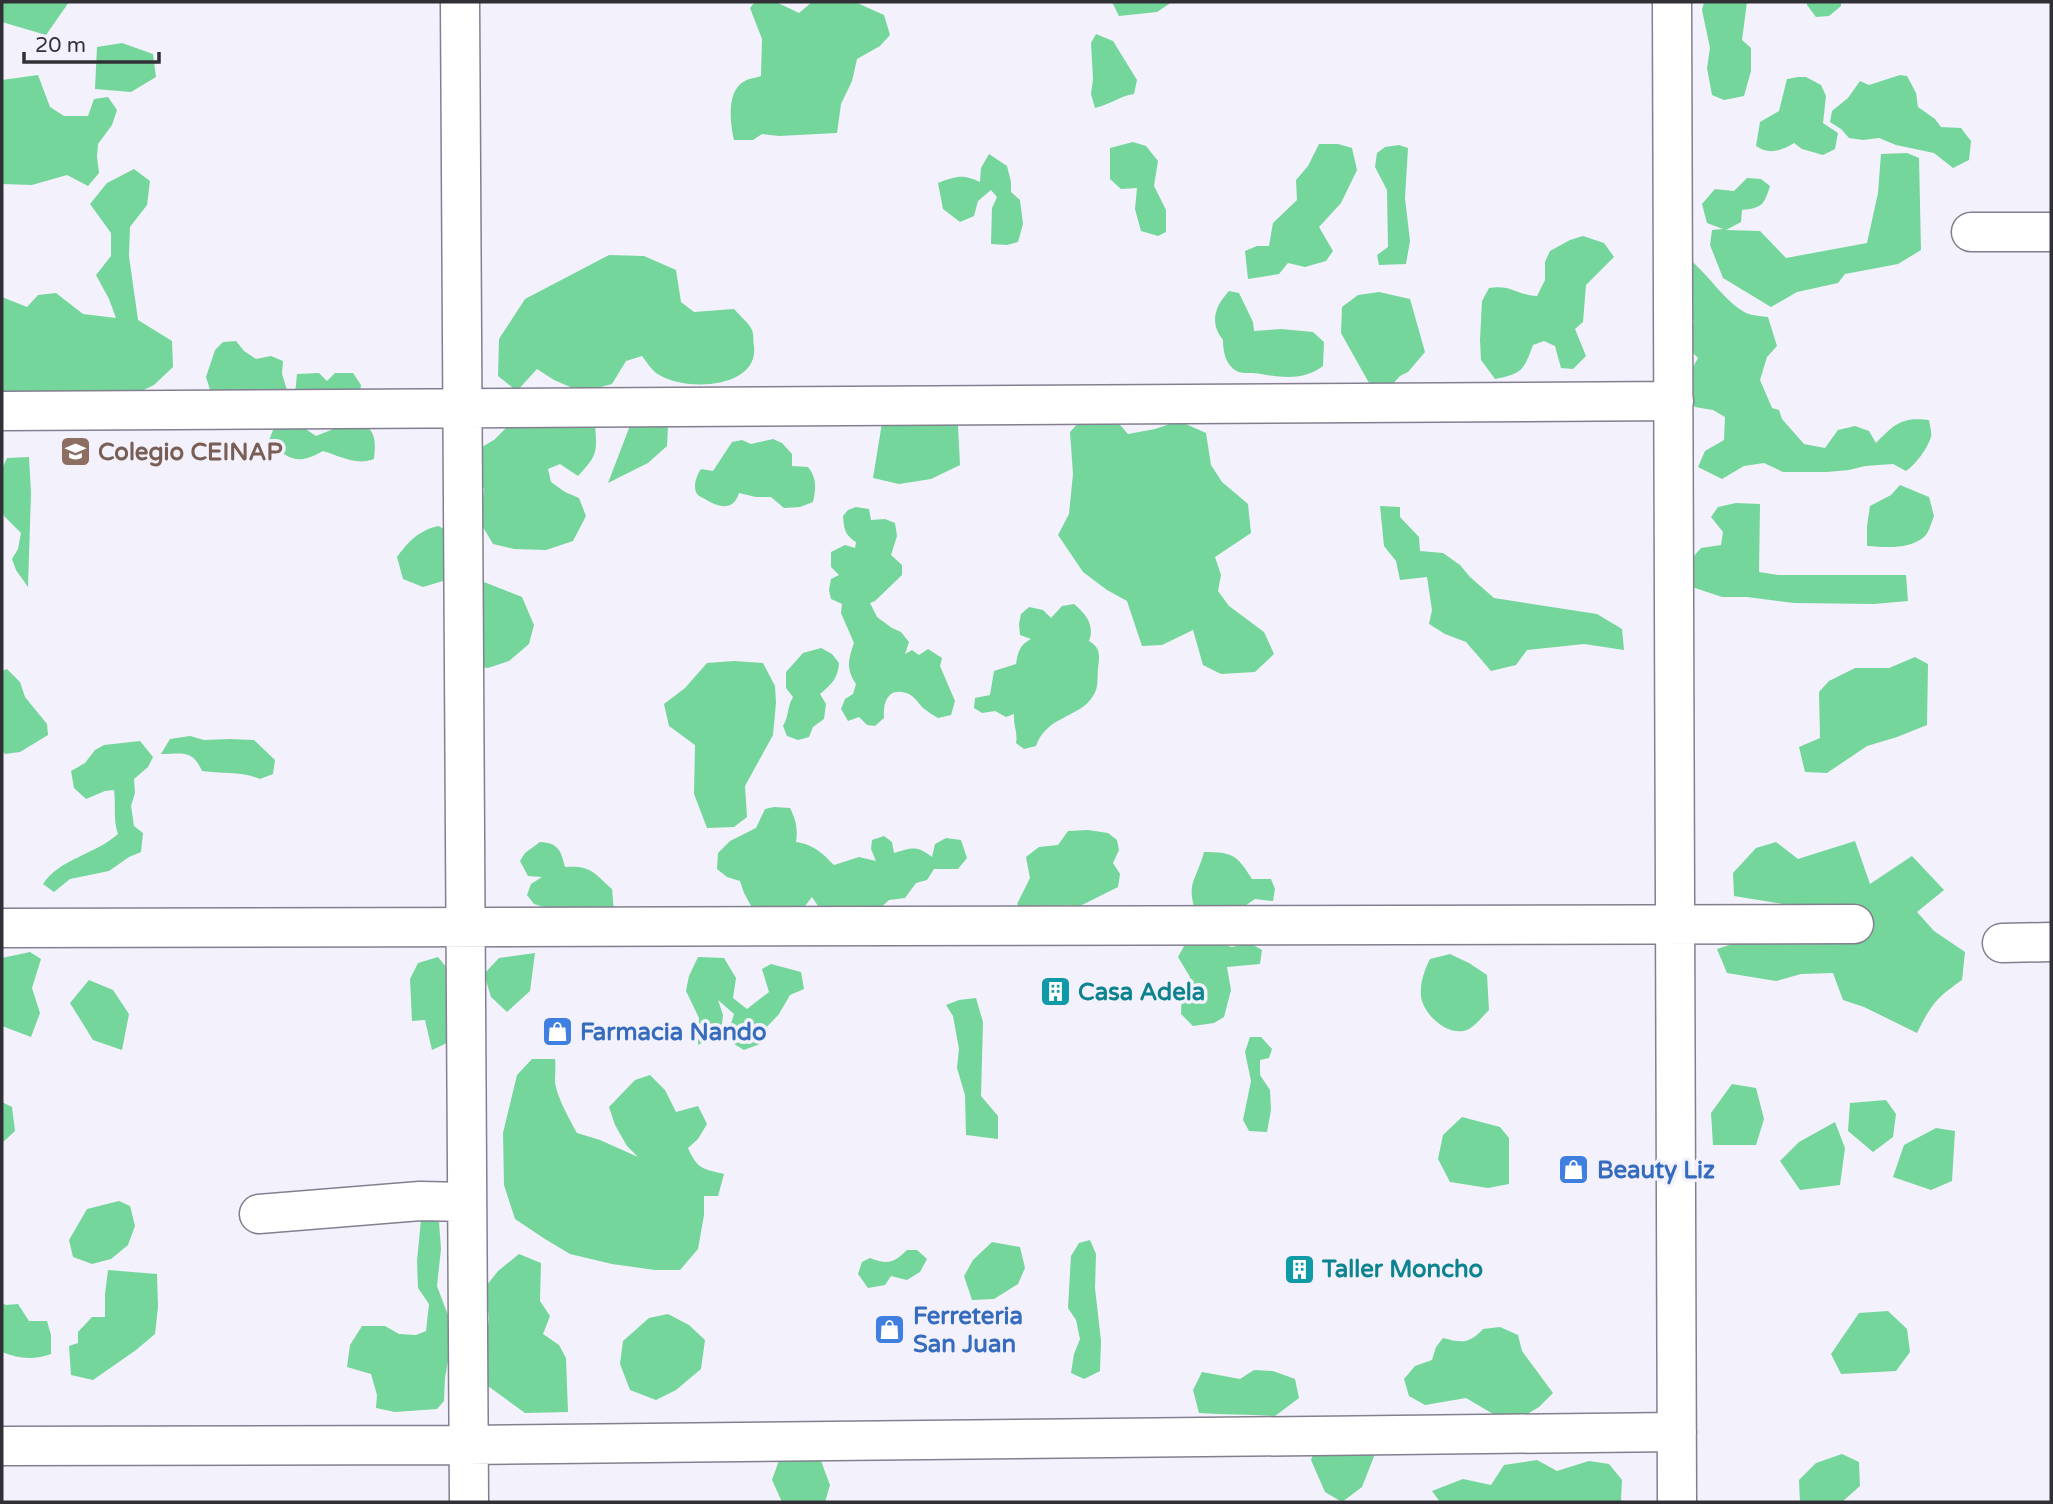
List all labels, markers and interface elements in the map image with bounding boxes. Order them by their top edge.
scale bar [24,21,159,65]
text: 20 m [35,33,86,58]
school or university icon: Colegio CEINAP [58,435,92,469]
place label: Colegio CEINAP [98,438,283,467]
building icon: Casa Adela [1038,975,1072,1009]
place label: Casa Adela [1078,978,1205,1007]
shop icon: Farmacia Nando [540,1015,574,1049]
place label: Farmacia Nando [580,1018,767,1047]
shop icon: Beauty Liz [1557,1153,1591,1187]
place label: Beauty Liz [1597,1156,1715,1185]
building icon: Taller Moncho [1282,1252,1316,1286]
place label: Taller Moncho [1321,1255,1483,1284]
place label: Ferreteria San Juan [913,1302,1023,1359]
shop icon: Ferreteria San Juan [873,1313,907,1347]

